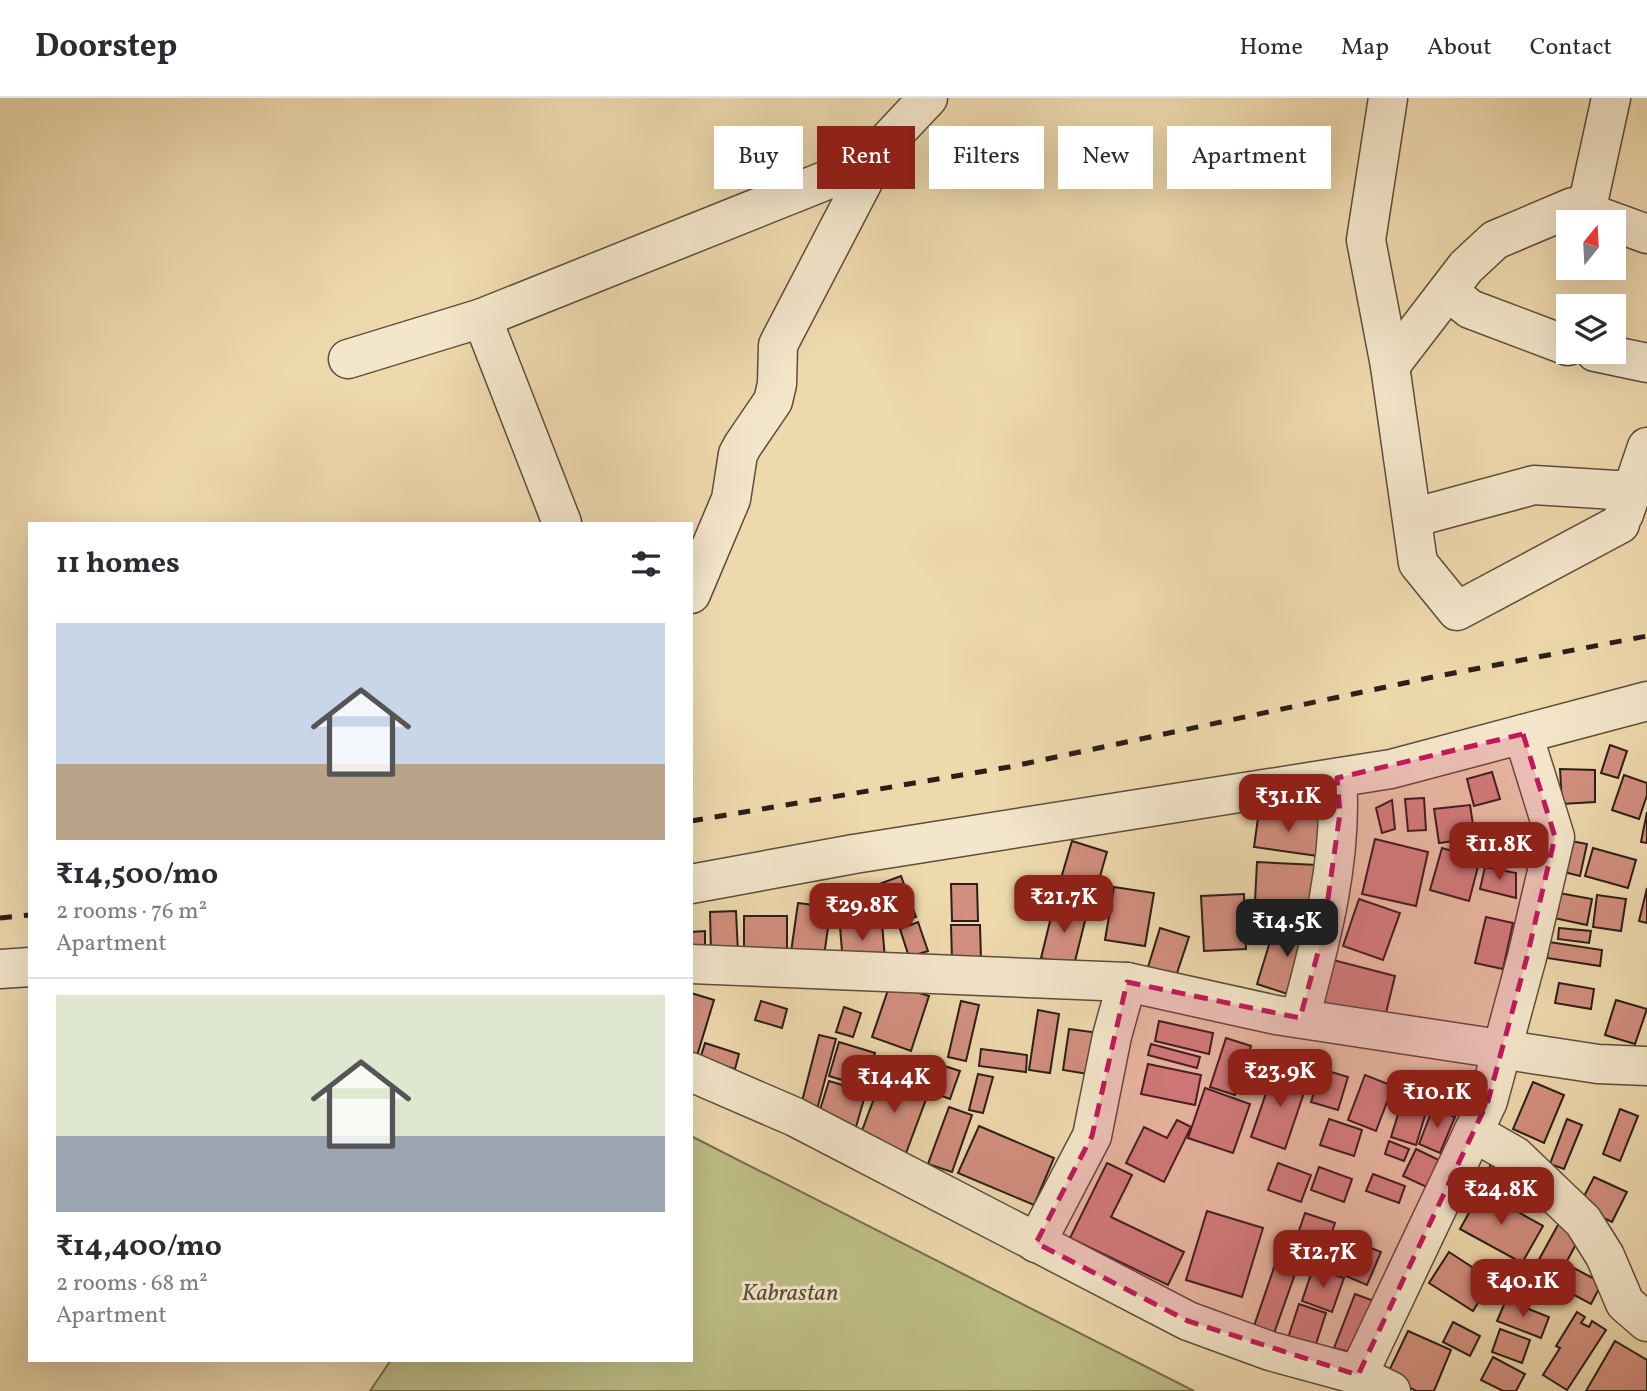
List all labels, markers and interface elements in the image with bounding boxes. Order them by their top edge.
text: Doorstep [35,25,177,71]
text: Home [1239,31,1303,65]
text: Map [1341,31,1389,65]
text: About [1427,31,1492,65]
text: Contact [1530,31,1612,65]
chip: Buy [714,126,803,189]
chip: Rent [817,126,915,189]
chip: Filters [929,126,1044,189]
chip: New [1058,126,1153,189]
chip: Apartment [1167,126,1331,189]
north arrow [1556,210,1626,280]
map controls [1556,210,1626,364]
button: layers [1556,294,1626,364]
text: 11 homes [56,543,180,585]
icon: filters [627,545,665,583]
icon: home [298,669,424,795]
pin: ₹31.1K [1231,774,1345,834]
text: ₹31.1K [1255,781,1321,813]
pin: ₹11.8K [1442,822,1556,882]
text: ₹11.8K [1466,829,1532,861]
text: ₹14,500/mo [56,854,218,896]
pin: ₹21.7K [1007,876,1121,935]
text: ₹21.7K [1030,882,1098,914]
pin: ₹29.8K [805,884,919,943]
text: ₹29.8K [825,890,899,922]
text: 2 rooms · 76 m² [56,896,207,928]
pin: ₹14.5K [1230,900,1344,959]
text: ₹14.5K [1252,906,1322,938]
text: Apartment [56,928,167,960]
icon: home [298,1041,424,1167]
pin: ₹23.9K [1223,1049,1337,1109]
pin: ₹14.4K [837,1056,951,1115]
text: ₹23.9K [1244,1056,1316,1088]
text: ₹14.4K [857,1062,931,1094]
pin: ₹10.1K [1380,1070,1494,1130]
text: ₹10.1K [1403,1077,1471,1109]
pin: ₹24.8K [1444,1168,1558,1227]
text: ₹24.8K [1464,1174,1538,1206]
text: ₹14,400/mo [56,1226,222,1268]
pin: ₹12.7K [1266,1230,1380,1290]
text: ₹12.7K [1289,1237,1357,1269]
pin: ₹40.1K [1466,1260,1580,1319]
text: ₹40.1K [1487,1266,1559,1298]
text: 2 rooms · 68 m² [56,1268,208,1300]
park label: Kabrastan [742,1277,838,1311]
text: Apartment [56,1300,167,1332]

